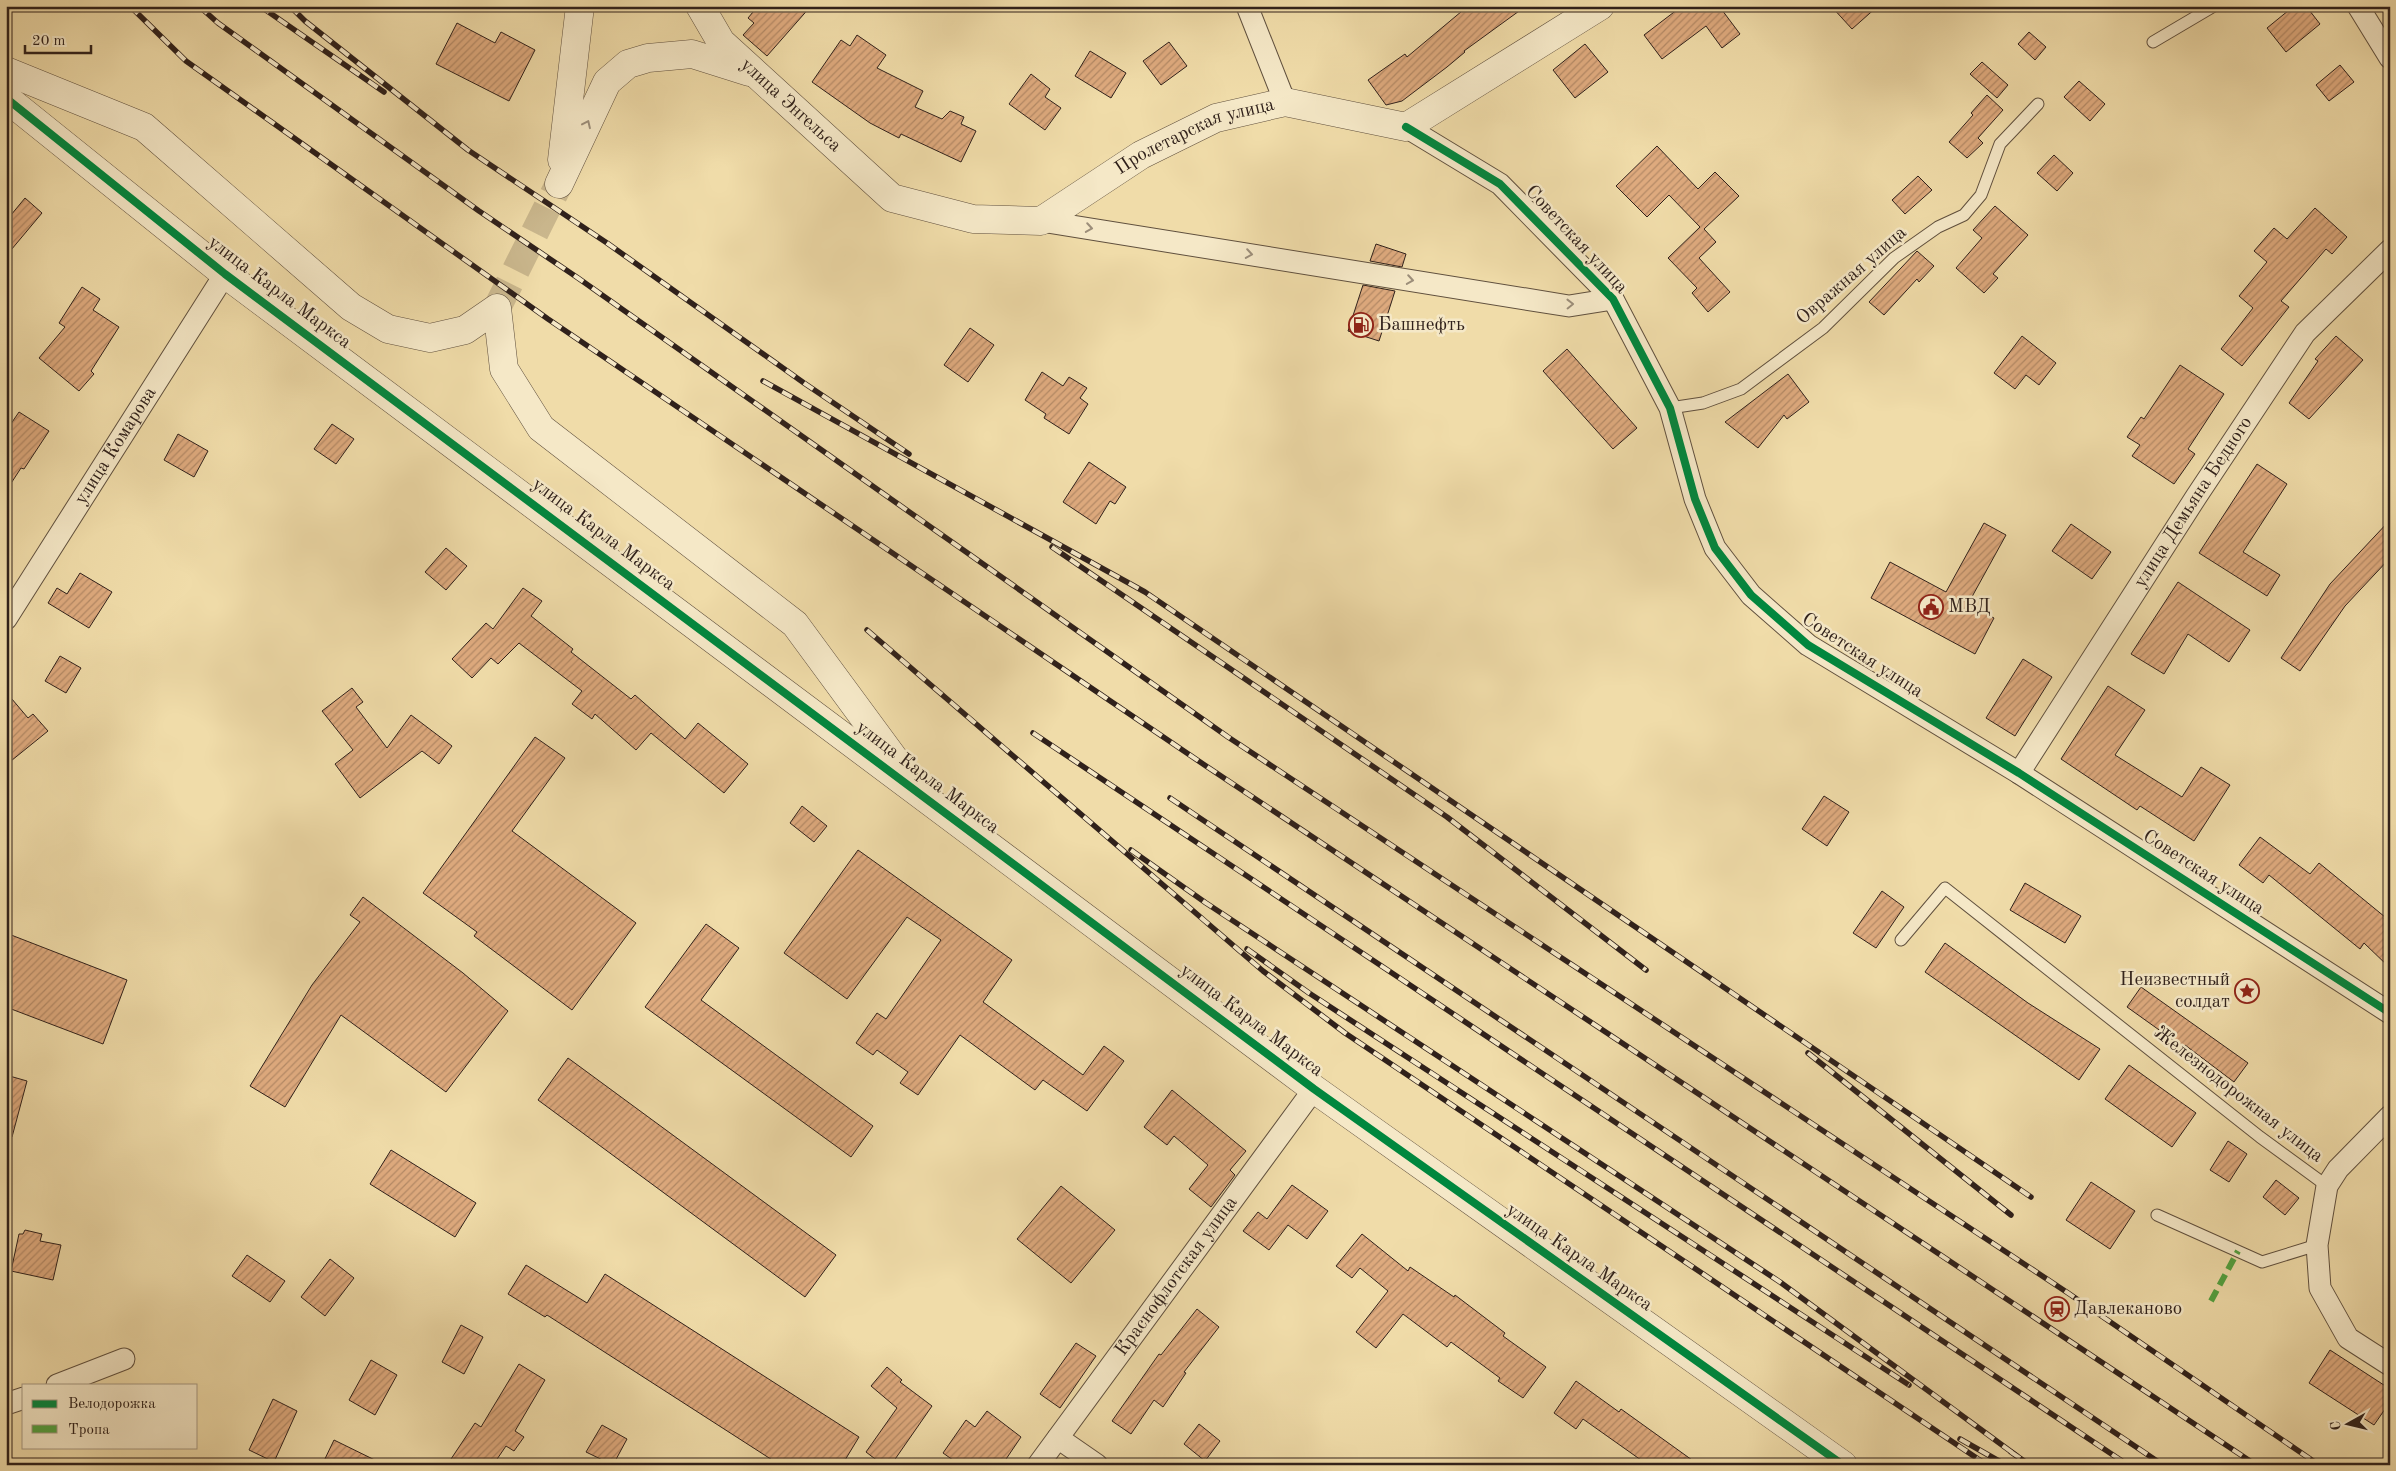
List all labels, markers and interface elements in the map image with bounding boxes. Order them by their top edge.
scale bar [25,22,91,54]
text: 20 m [32,34,66,49]
street label: улица Энгельса [737,55,845,156]
street label: Пролетарская улица [1112,95,1277,179]
one-way arrow [581,120,591,129]
street label: Советская улица [1521,182,1631,298]
one-way arrow [1084,223,1093,233]
street label: Овражная улица [1793,223,1911,329]
street label: улица Карла Маркса [204,233,355,353]
one-way arrow [1245,249,1254,259]
one-way arrow [1406,274,1414,285]
one-way arrow [1567,299,1575,310]
fuel station icon: Башнефть [1348,312,1374,338]
place label: Башнефть [1378,316,1465,335]
street label: улица Комарова [72,383,160,508]
street label: улица Демьяна Бедного [2131,413,2256,591]
street label: улица Карла Маркса [528,475,679,595]
public building icon: МВД [1918,594,1944,620]
place label: МВД [1948,598,1991,617]
street label: Советская улица [1798,610,1926,702]
street label: улица Карла Маркса [852,718,1003,838]
street label: Советская улица [2139,827,2267,919]
street label: улица Карла Маркса [1176,961,1327,1081]
place label: Неизвестный солдат [2120,971,2230,1012]
place icon: Неизвестный солдат [2234,978,2260,1004]
street label: Железнодорожная улица [2150,1023,2327,1167]
street label: Краснофлотская улица [1112,1192,1242,1360]
street label: улица Карла Маркса [1502,1200,1656,1316]
station icon: Давлеканово [2044,1296,2070,1322]
place label: Давлеканово [2074,1300,2182,1319]
legend [22,1384,198,1448]
text: Велодорожка [68,1397,156,1412]
north arrow [2324,1398,2374,1448]
text: С [2329,1420,2344,1431]
text: Тропа [68,1423,110,1438]

